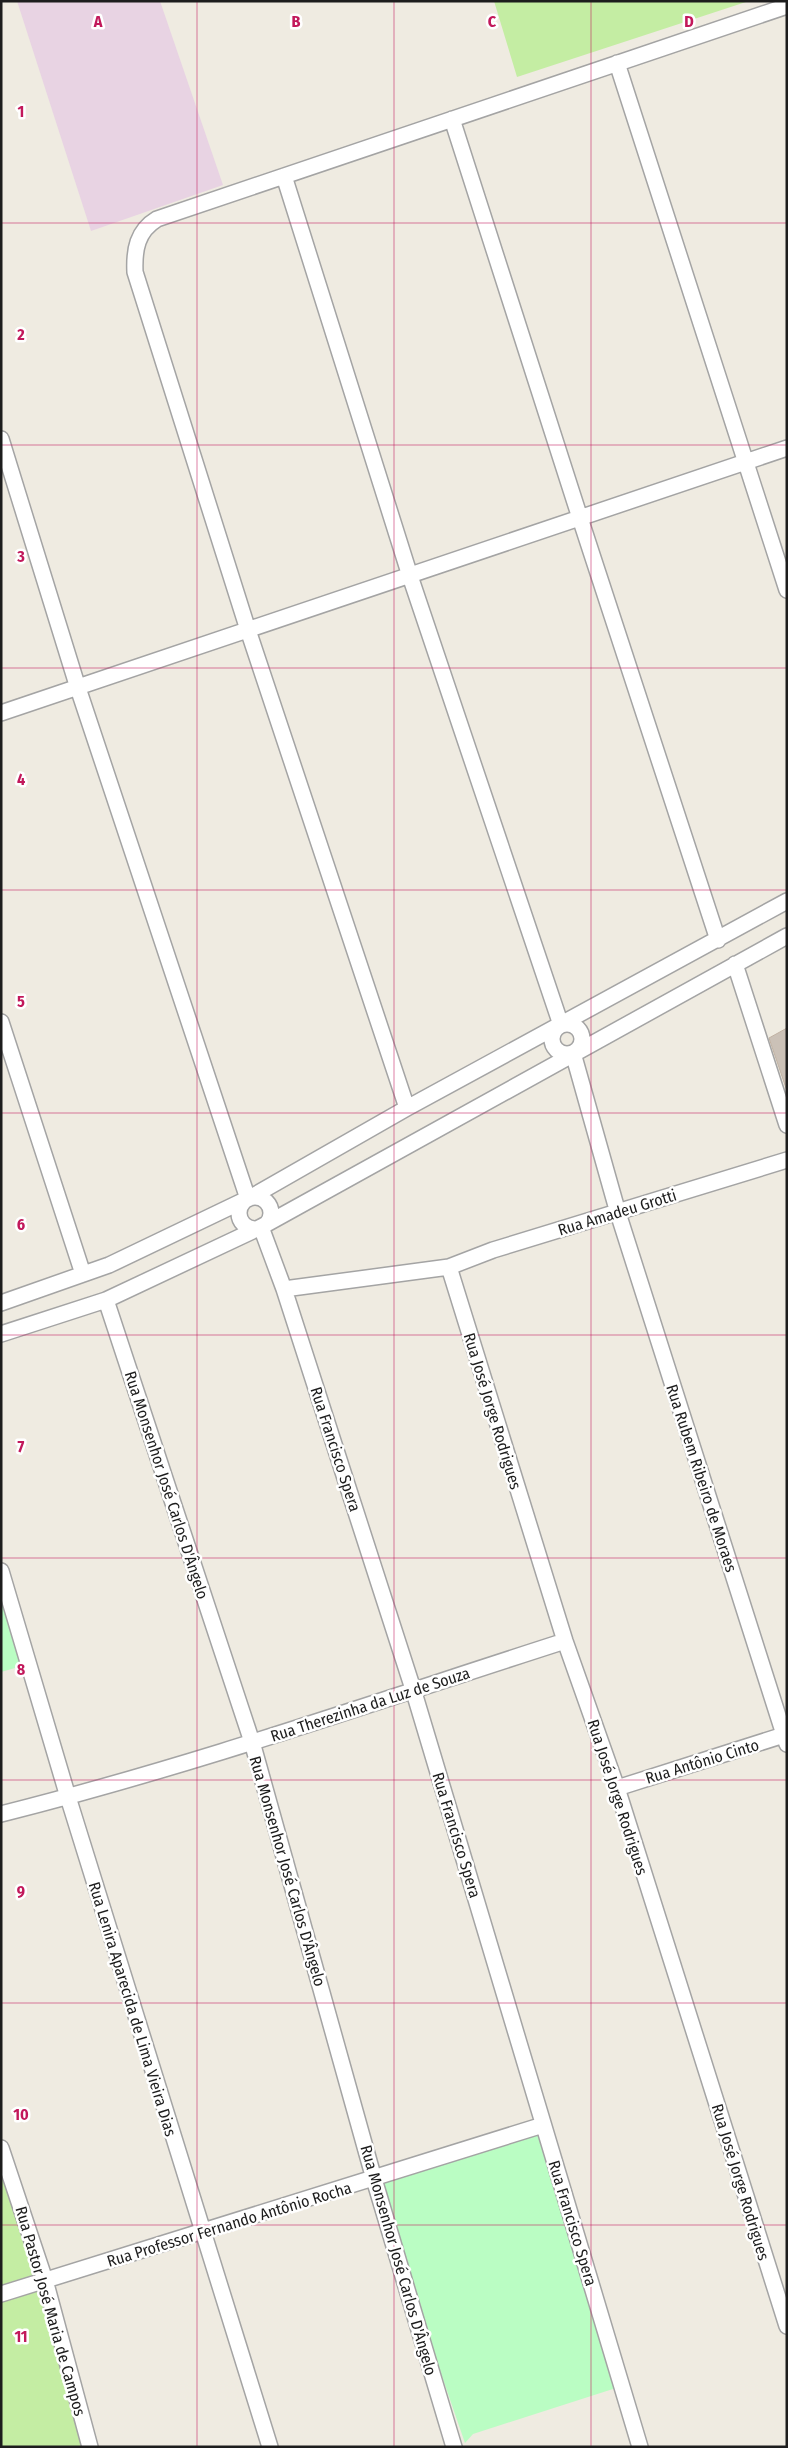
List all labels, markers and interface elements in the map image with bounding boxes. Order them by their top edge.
text: A [93,12,103,31]
text: B [292,12,301,31]
text: C [488,12,497,31]
text: D [684,12,694,31]
text: 1 [18,102,24,121]
text: 2 [16,325,25,344]
text: 3 [16,547,25,566]
text: 4 [17,770,25,789]
text: 5 [17,992,25,1011]
street label: Rua Amadeu Grotti [556,1185,679,1240]
text: 6 [17,1215,25,1234]
street label: Rua José Jorge Rodrigues [460,1331,525,1492]
street label: Rua Monsenhor José Carlos D'Ângelo [121,1369,212,1602]
street label: Rua Rubem Ribeiro de Moraes [662,1382,741,1575]
street label: Rua Francisco Spera [306,1384,365,1514]
text: 7 [18,1437,25,1456]
text: 8 [17,1660,26,1679]
street label: Rua Therezinha da Luz de Souza [268,1663,472,1746]
street label: Rua José Jorge Rodrigues [583,1717,652,1878]
street label: Rua Antônio Cinto [643,1735,761,1788]
street label: Rua Monsenhor José Carlos D'Ângelo [245,1754,330,1988]
street label: Rua Francisco Spera [428,1770,485,1900]
street label: Rua Lenira Aparecida de Lima Vieira Dias [85,1880,180,2139]
text: 9 [17,1882,25,1901]
street label: Rua José Jorge Rodrigues [708,2102,773,2263]
text: 10 [13,2105,29,2124]
street label: Rua Monsenhor José Carlos D'Ângelo [356,2143,441,2377]
street label: Rua Francisco Spera [544,2158,601,2288]
street label: Rua Professor Fernando Antônio Rocha [105,2178,354,2271]
street label: Rua Pastor José Maria de Campos [11,2204,90,2418]
text: 11 [14,2327,28,2346]

